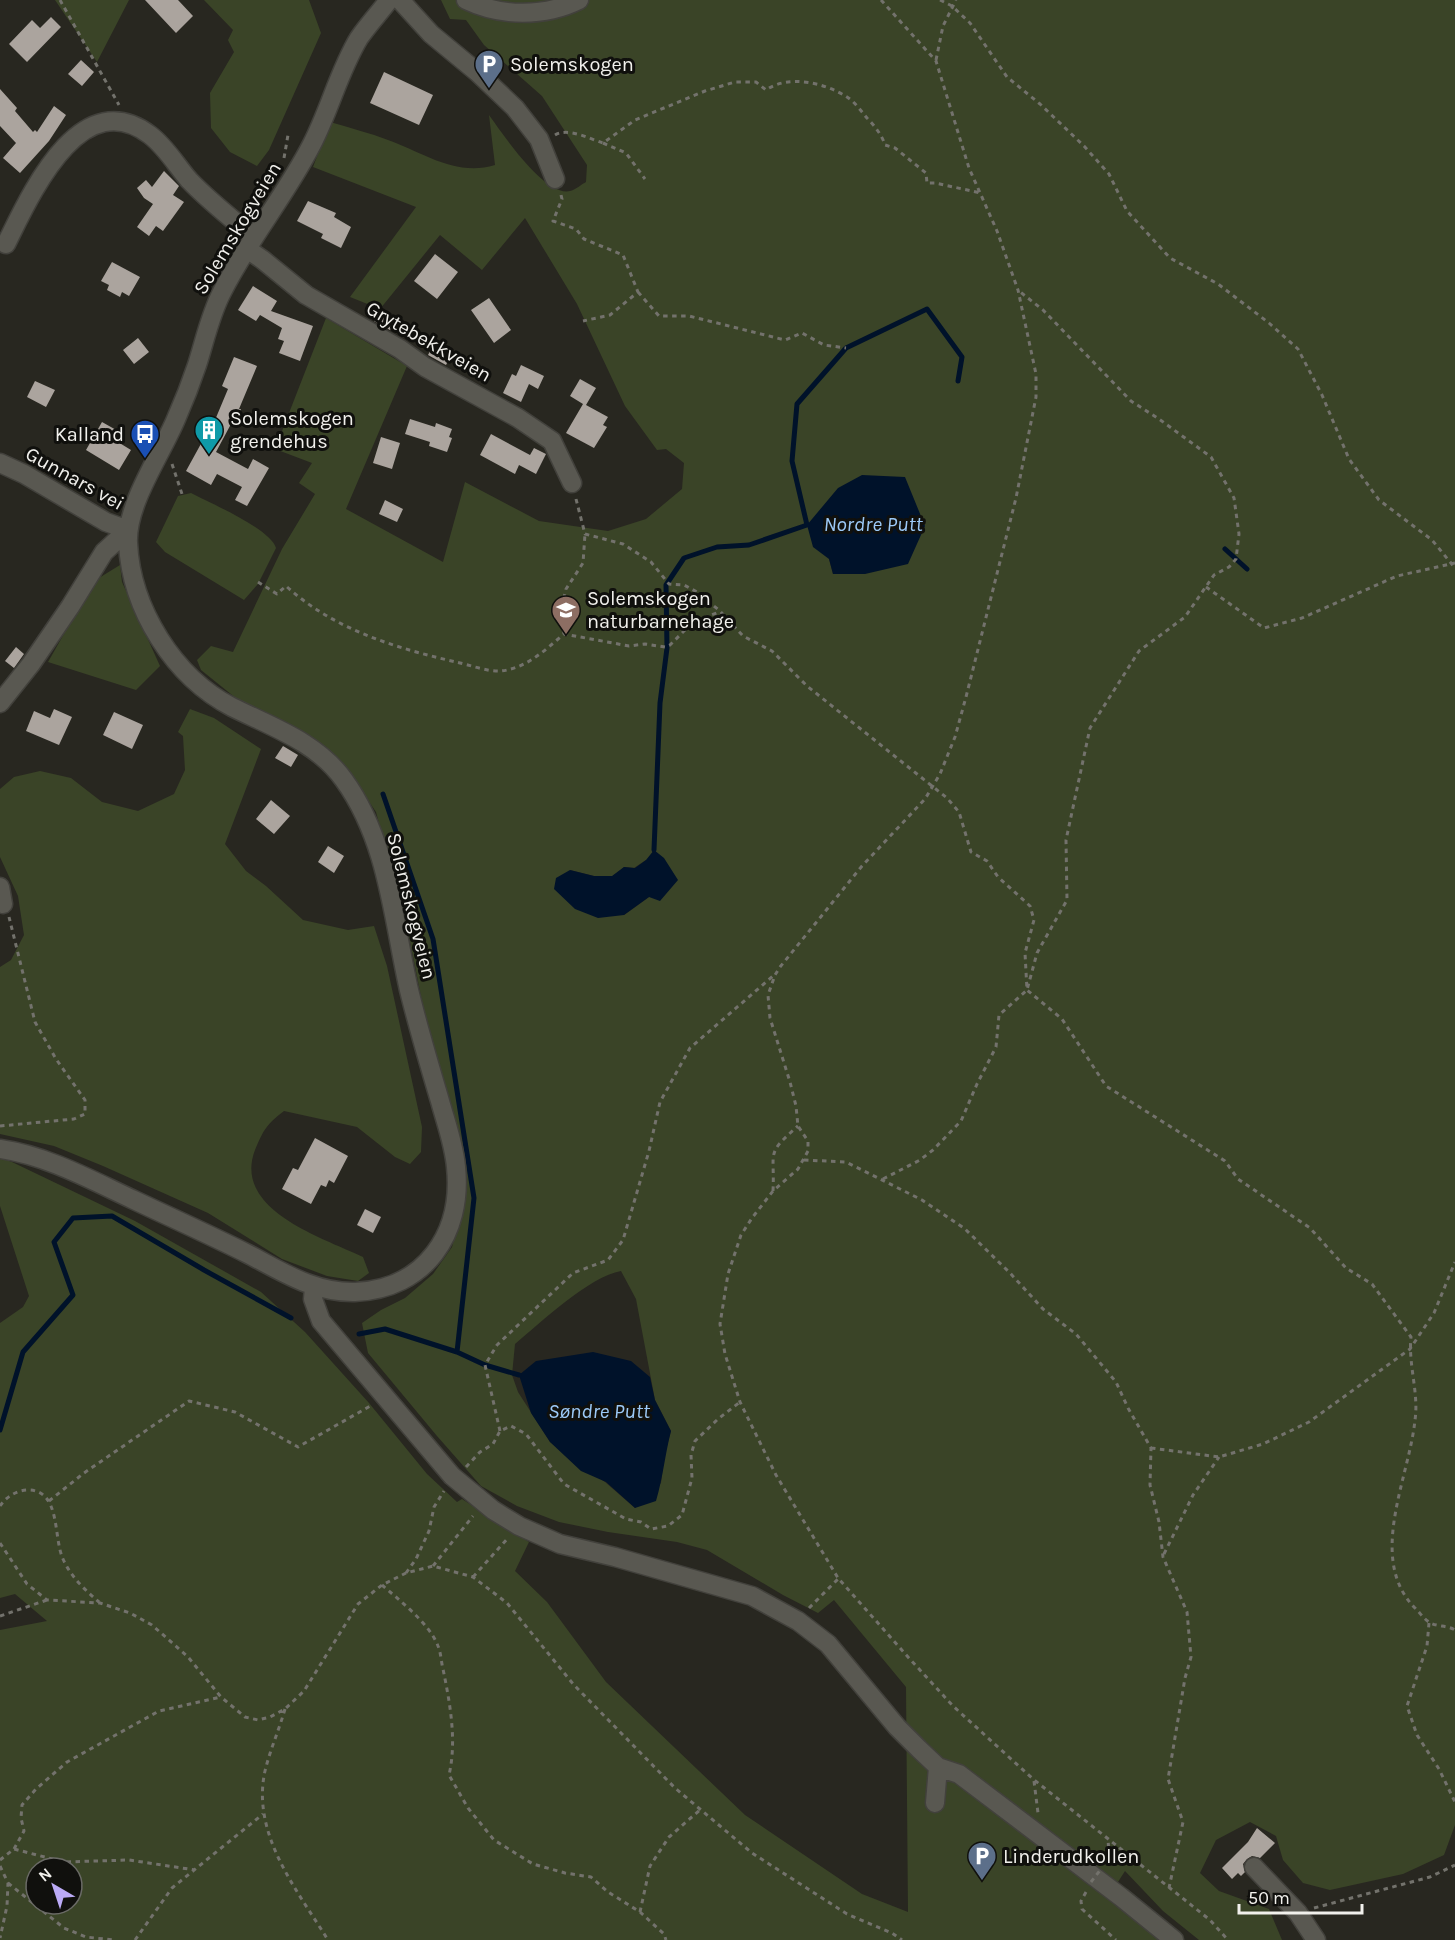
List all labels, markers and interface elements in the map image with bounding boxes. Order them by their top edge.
parking icon: Solemskogen [473,48,505,90]
place label: Solemskogen [510,53,634,76]
street label: Solemskogveien [189,158,286,299]
street label: Grytebekkveien [362,296,495,387]
place label: Solemskogen grendehus [230,407,354,453]
building icon: Solemskogen grendehus [193,414,225,456]
bus stop icon: Kalland [129,418,161,460]
place label: Kalland [55,423,124,446]
street label: Gunnars vei [22,442,128,515]
water label: Nordre Putt [823,512,924,536]
place label: Solemskogen naturbarnehage [587,587,734,633]
school or university icon: Solemskogen naturbarnehage [550,594,582,636]
street label: Solemskogveien [382,830,441,982]
water label: Søndre Putt [548,1399,651,1423]
parking icon: Linderudkollen [966,1840,998,1882]
place label: Linderudkollen [1003,1845,1139,1868]
north arrow [24,1856,84,1916]
text: N [34,1864,55,1886]
scale bar [1239,1877,1362,1915]
text: 50 m [1248,1887,1290,1909]

